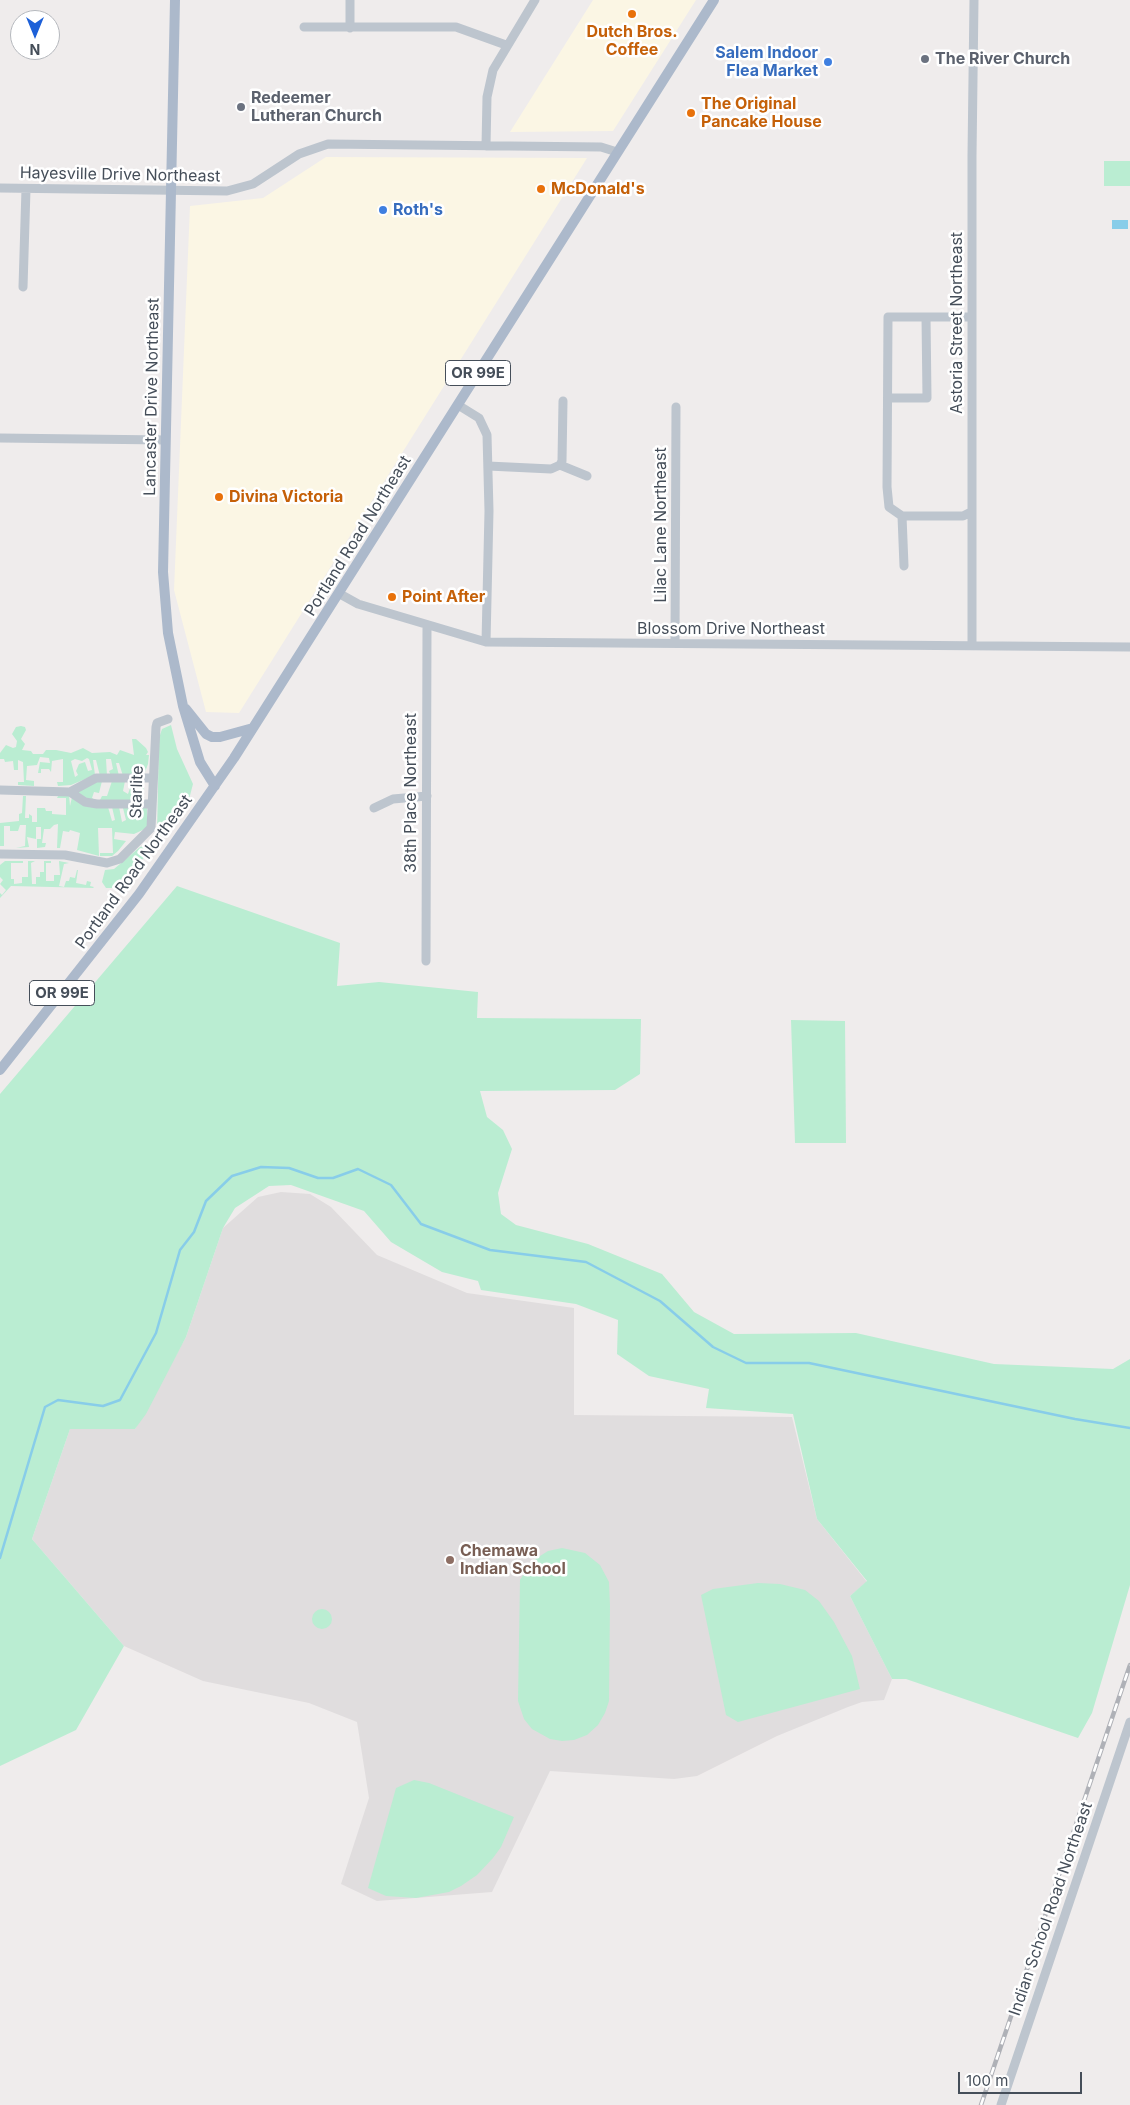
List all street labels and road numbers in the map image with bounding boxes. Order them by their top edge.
street label: Hayesville Drive Northeast [20,164,220,186]
street label: Astoria Street Northeast [947,232,967,414]
street label: Lancaster Drive Northeast [141,298,163,496]
road number: OR 99E [446,360,510,386]
street label: Lilac Lane Northeast [651,447,671,603]
street label: Portland Road Northeast [301,452,415,620]
street label: Blossom Drive Northeast [637,619,825,639]
street label: 38th Place Northeast [401,713,421,873]
street label: Starlite [126,765,148,819]
street label: Portland Road Northeast [72,791,196,953]
road number: OR 99E [30,980,94,1006]
street label: Indian School Road Northeast [1005,1800,1097,2018]

